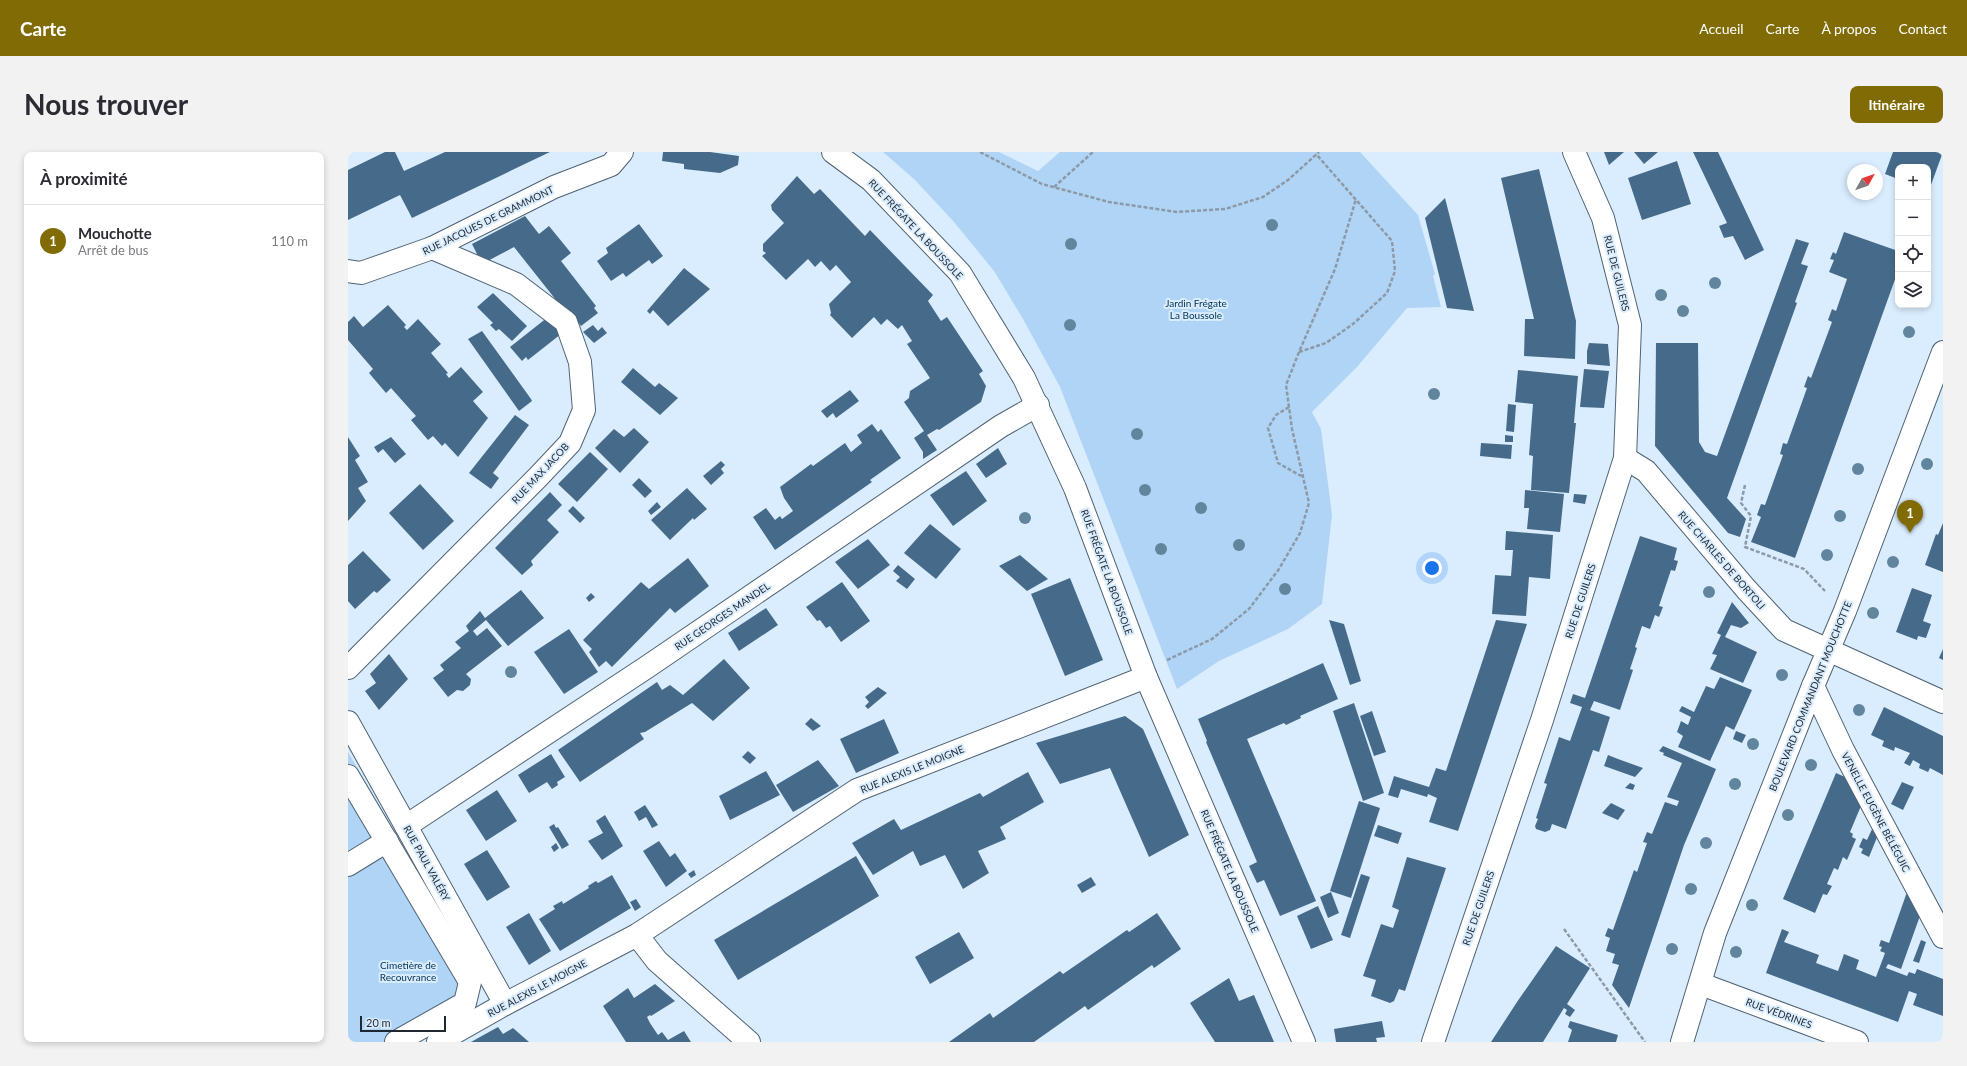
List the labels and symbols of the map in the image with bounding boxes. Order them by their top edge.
north arrow [1847,164,1883,200]
street label: RUE FRÉGATE LA BOUSSOLE [866,176,966,282]
street label: RUE JACQUES DE GRAMMONT [420,183,556,257]
street label: RUE DE GUILERS [1602,234,1632,312]
park label: Jardin Frégate La Boussole [1165,297,1227,321]
street label: RUE MAX JACOB [509,440,571,506]
pin: 1 [1897,500,1923,533]
street label: RUE FRÉGATE LA BOUSSOLE [1079,508,1135,637]
street label: RUE CHARLES DE BORTOLI [1676,508,1768,612]
your location [1422,558,1442,578]
street label: RUE DE GUILERS [1562,562,1598,640]
street label: RUE GEORGES MANDEL [672,580,772,652]
street label: BOULEVARD COMMANDANT MOUCHOTTE [1766,599,1854,793]
street label: RUE ALEXIS LE MOIGNE [858,743,966,795]
street label: VENELLE EUGÈNE BÉLÉGUIC [1839,750,1913,874]
street label: RUE FRÉGATE LA BOUSSOLE [1199,808,1262,935]
street label: RUE PAUL VALÉRY [401,823,453,904]
street label: RUE DE GUILERS [1460,869,1496,947]
street label: RUE ALEXIS LE MOIGNE [485,957,589,1019]
park label: Cimetière de Recouvrance [380,959,436,983]
street label: RUE VÉDRINES [1744,995,1814,1031]
scale bar [360,1014,446,1033]

